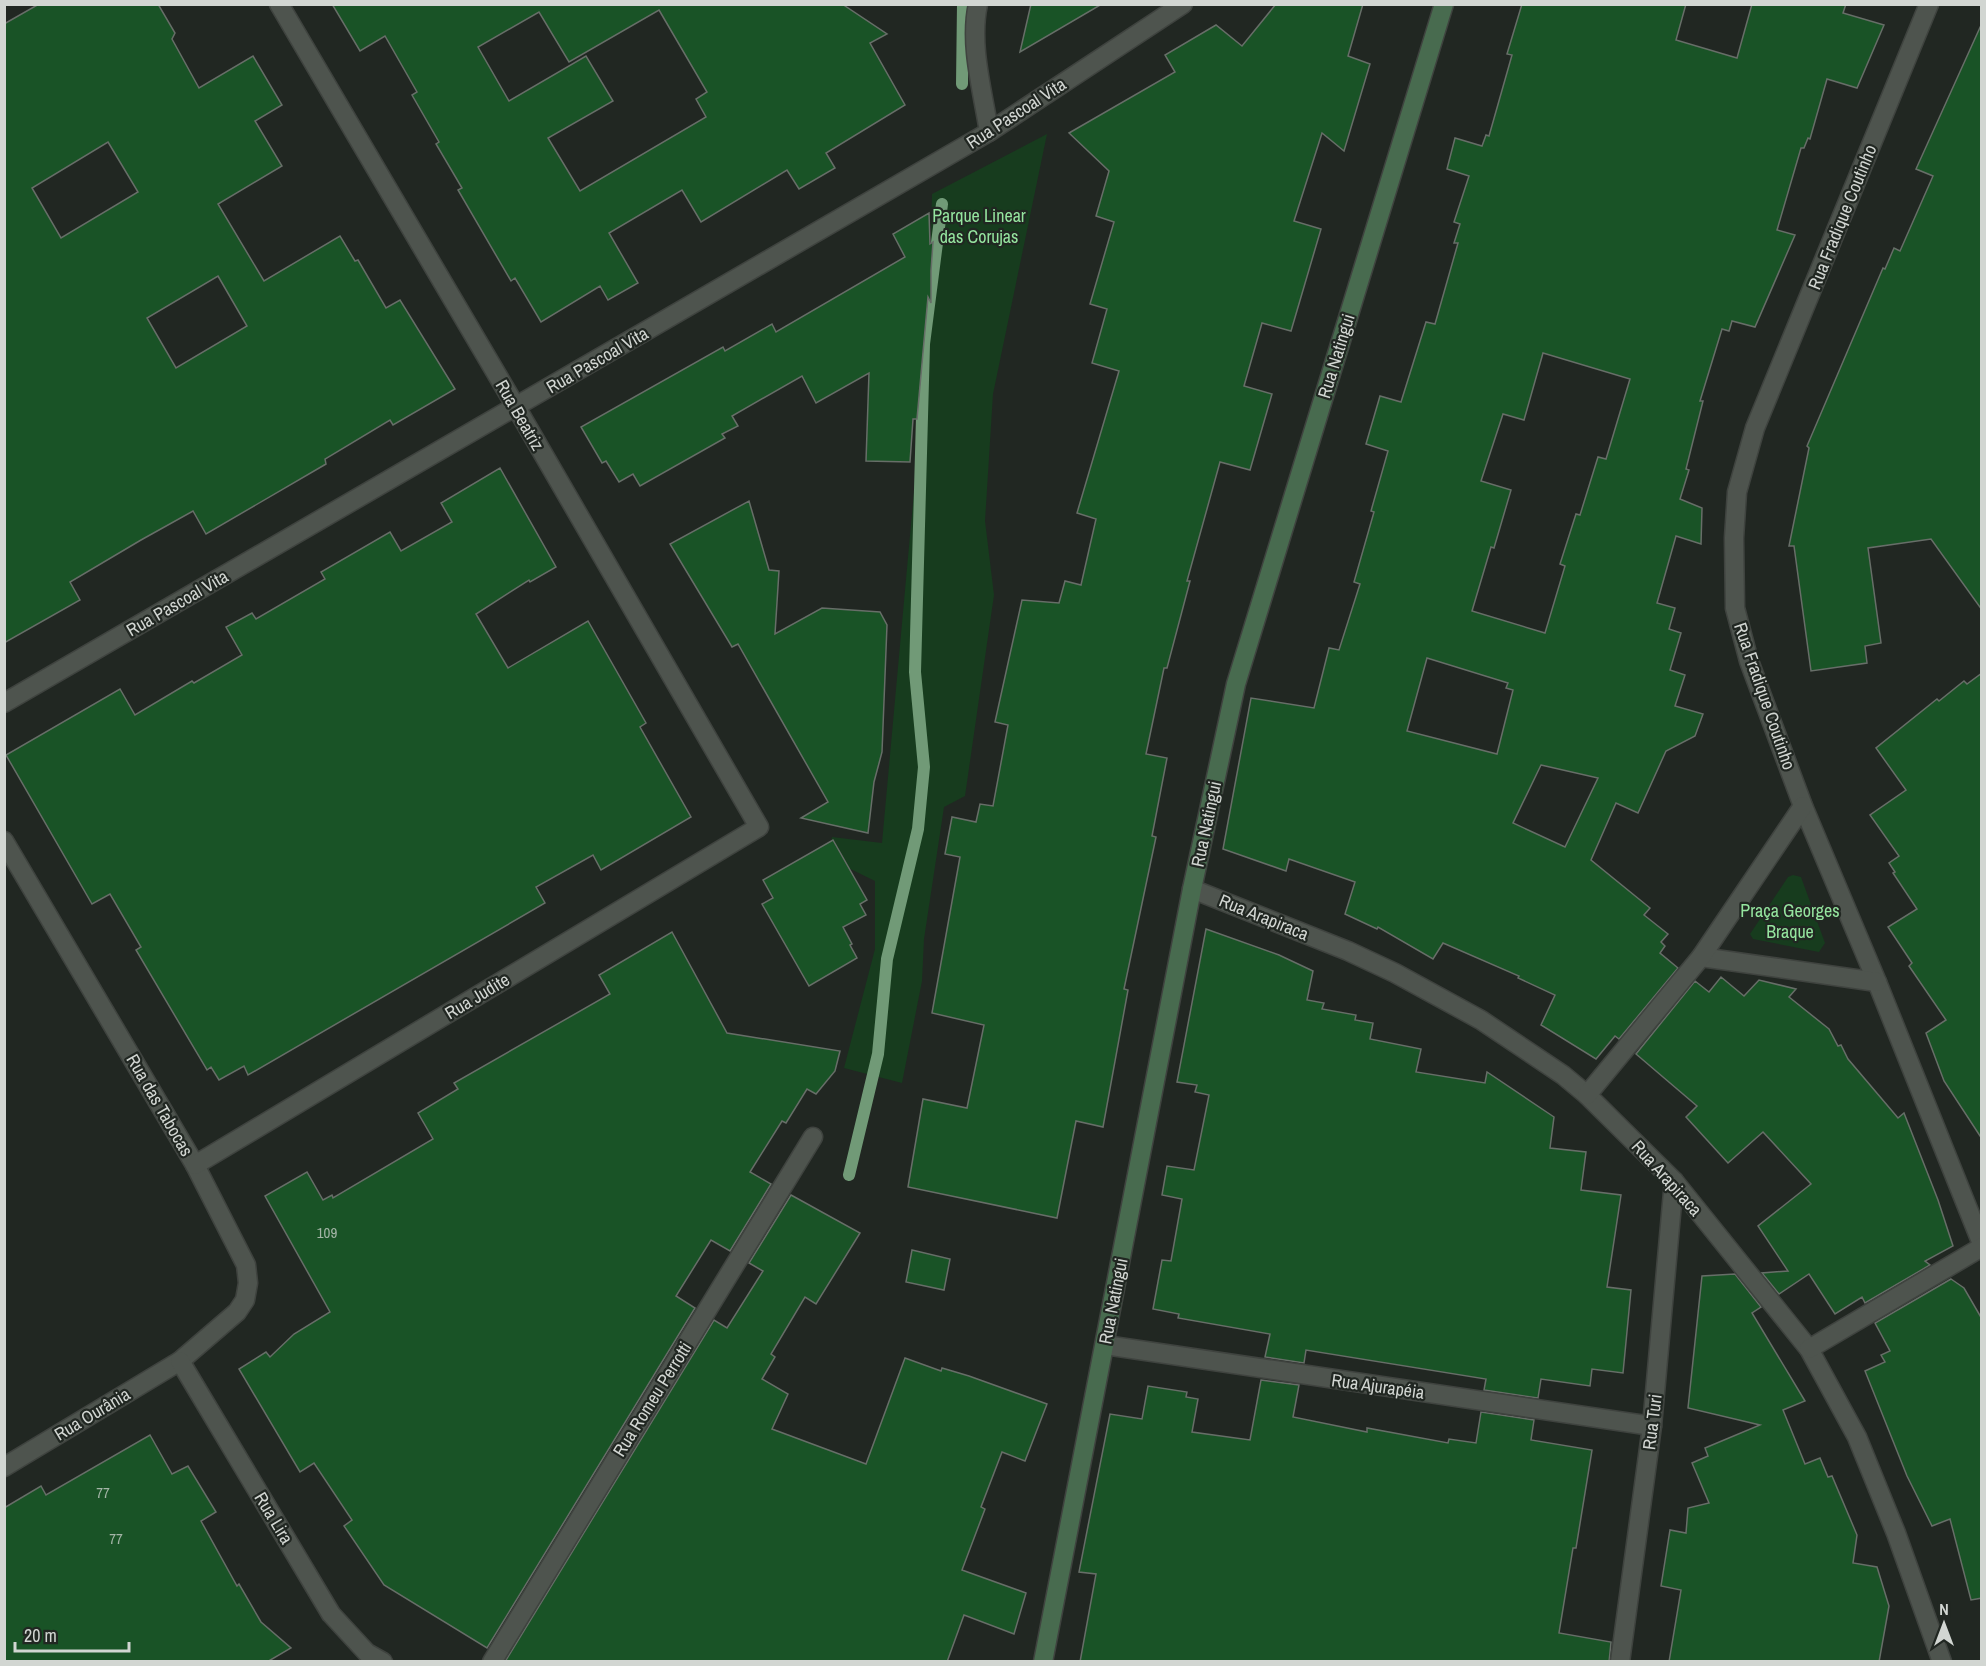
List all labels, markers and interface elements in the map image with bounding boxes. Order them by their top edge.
street label: Rua Pascoal Vita [961,72,1071,154]
street label: Rua Fradique Coutinho [1802,141,1882,293]
park label: Parque Linear das Corujas [932,203,1026,249]
street label: Rua Natingui [1311,311,1361,401]
street label: Rua Pascoal Vita [541,321,653,399]
street label: Rua Beatriz [490,375,550,455]
street label: Rua Pascoal Vita [121,564,233,642]
street label: Rua Fradique Coutinho [1728,619,1802,773]
street label: Rua Natingui [1185,779,1227,869]
street label: Rua Arapiraca [1216,888,1312,946]
park label: Praça Georges Braque [1740,898,1840,944]
street label: Rua Judite [440,967,514,1025]
street label: Rua das Tabocas [121,1049,199,1161]
street label: Rua Arapiraca [1626,1135,1708,1221]
house number: 109 [317,1222,337,1243]
street label: Rua Natingui [1092,1256,1134,1346]
street label: Rua Romeu Perrotti [607,1337,697,1461]
street label: Rua Ajurapéia [1330,1367,1426,1405]
street label: Rua Ourânia [49,1382,135,1446]
street label: Rua Turi [1636,1393,1668,1451]
house number: 77 [96,1482,110,1503]
street label: Rua Lira [249,1487,299,1549]
house number: 77 [109,1528,123,1549]
north arrow [1914,1594,1974,1654]
text: N [1939,1598,1949,1620]
scale bar [15,1615,129,1653]
text: 20 m [24,1623,57,1648]

